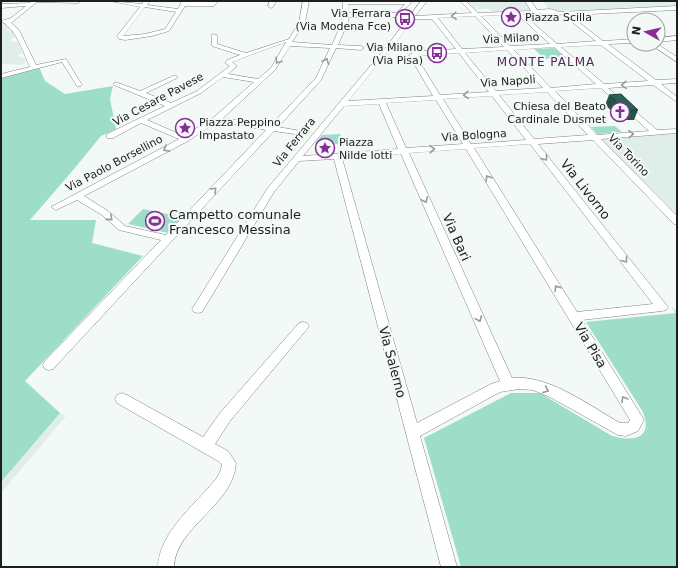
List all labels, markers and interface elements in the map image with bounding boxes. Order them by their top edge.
place icon: Piazza Scilla [500,6,522,28]
place label: Via Ferrara (Via Modena Fce) [296,7,391,33]
bus stop icon: Via Ferrara (Via Modena Fce) [394,8,416,30]
place label: Piazza Scilla [525,11,592,24]
one-way arrow [451,12,457,20]
north arrow [626,12,666,52]
text: N [630,25,644,36]
street label: Via Milano [482,31,540,46]
place label: Via Milano (Via Pisa) [366,41,423,67]
bus stop icon: Via Milano (Via Pisa) [426,42,448,64]
district label: MONTE PALMA [497,55,595,69]
one-way arrow [276,56,283,63]
one-way arrow [322,58,330,65]
street label: Via Cesare Pavese [111,70,206,129]
street label: Via Napoli [480,73,536,90]
one-way arrow [621,80,627,89]
one-way arrow [463,91,469,100]
place label: Chiesa del Beato Cardinale Dusmet [507,100,607,126]
church icon: Chiesa del Beato Cardinale Dusmet [609,101,631,123]
street label: Via Ferrara [270,115,318,170]
place label: Piazza Peppino Impastato [199,116,281,142]
place icon: Piazza Peppino Impastato [174,117,196,139]
street label: Via Bologna [441,127,507,144]
one-way arrow [628,130,634,139]
street label: Via Paolo Borsellino [64,132,165,194]
street label: Via Torino [605,132,652,179]
place label: Piazza Nilde Iotti [339,136,392,162]
place icon: Piazza Nilde Iotti [314,137,336,159]
one-way arrow [163,144,170,151]
one-way arrow [429,145,435,154]
one-way arrow [540,153,547,160]
street label: Via Livorno [557,156,614,222]
one-way arrow [485,175,493,182]
one-way arrow [209,187,217,195]
one-way arrow [421,197,429,204]
place label: Campetto comunale Francesco Messina [169,207,301,237]
sports icon: Campetto comunale Francesco Messina [144,210,166,232]
street label: Via Bari [439,211,474,263]
one-way arrow [105,213,112,220]
one-way arrow [621,256,628,263]
one-way arrow [554,285,561,292]
one-way arrow [474,314,482,322]
street label: Via Pisa [571,320,610,371]
street label: Via Salerno [376,325,409,400]
one-way arrow [542,385,549,393]
one-way arrow [621,396,629,403]

